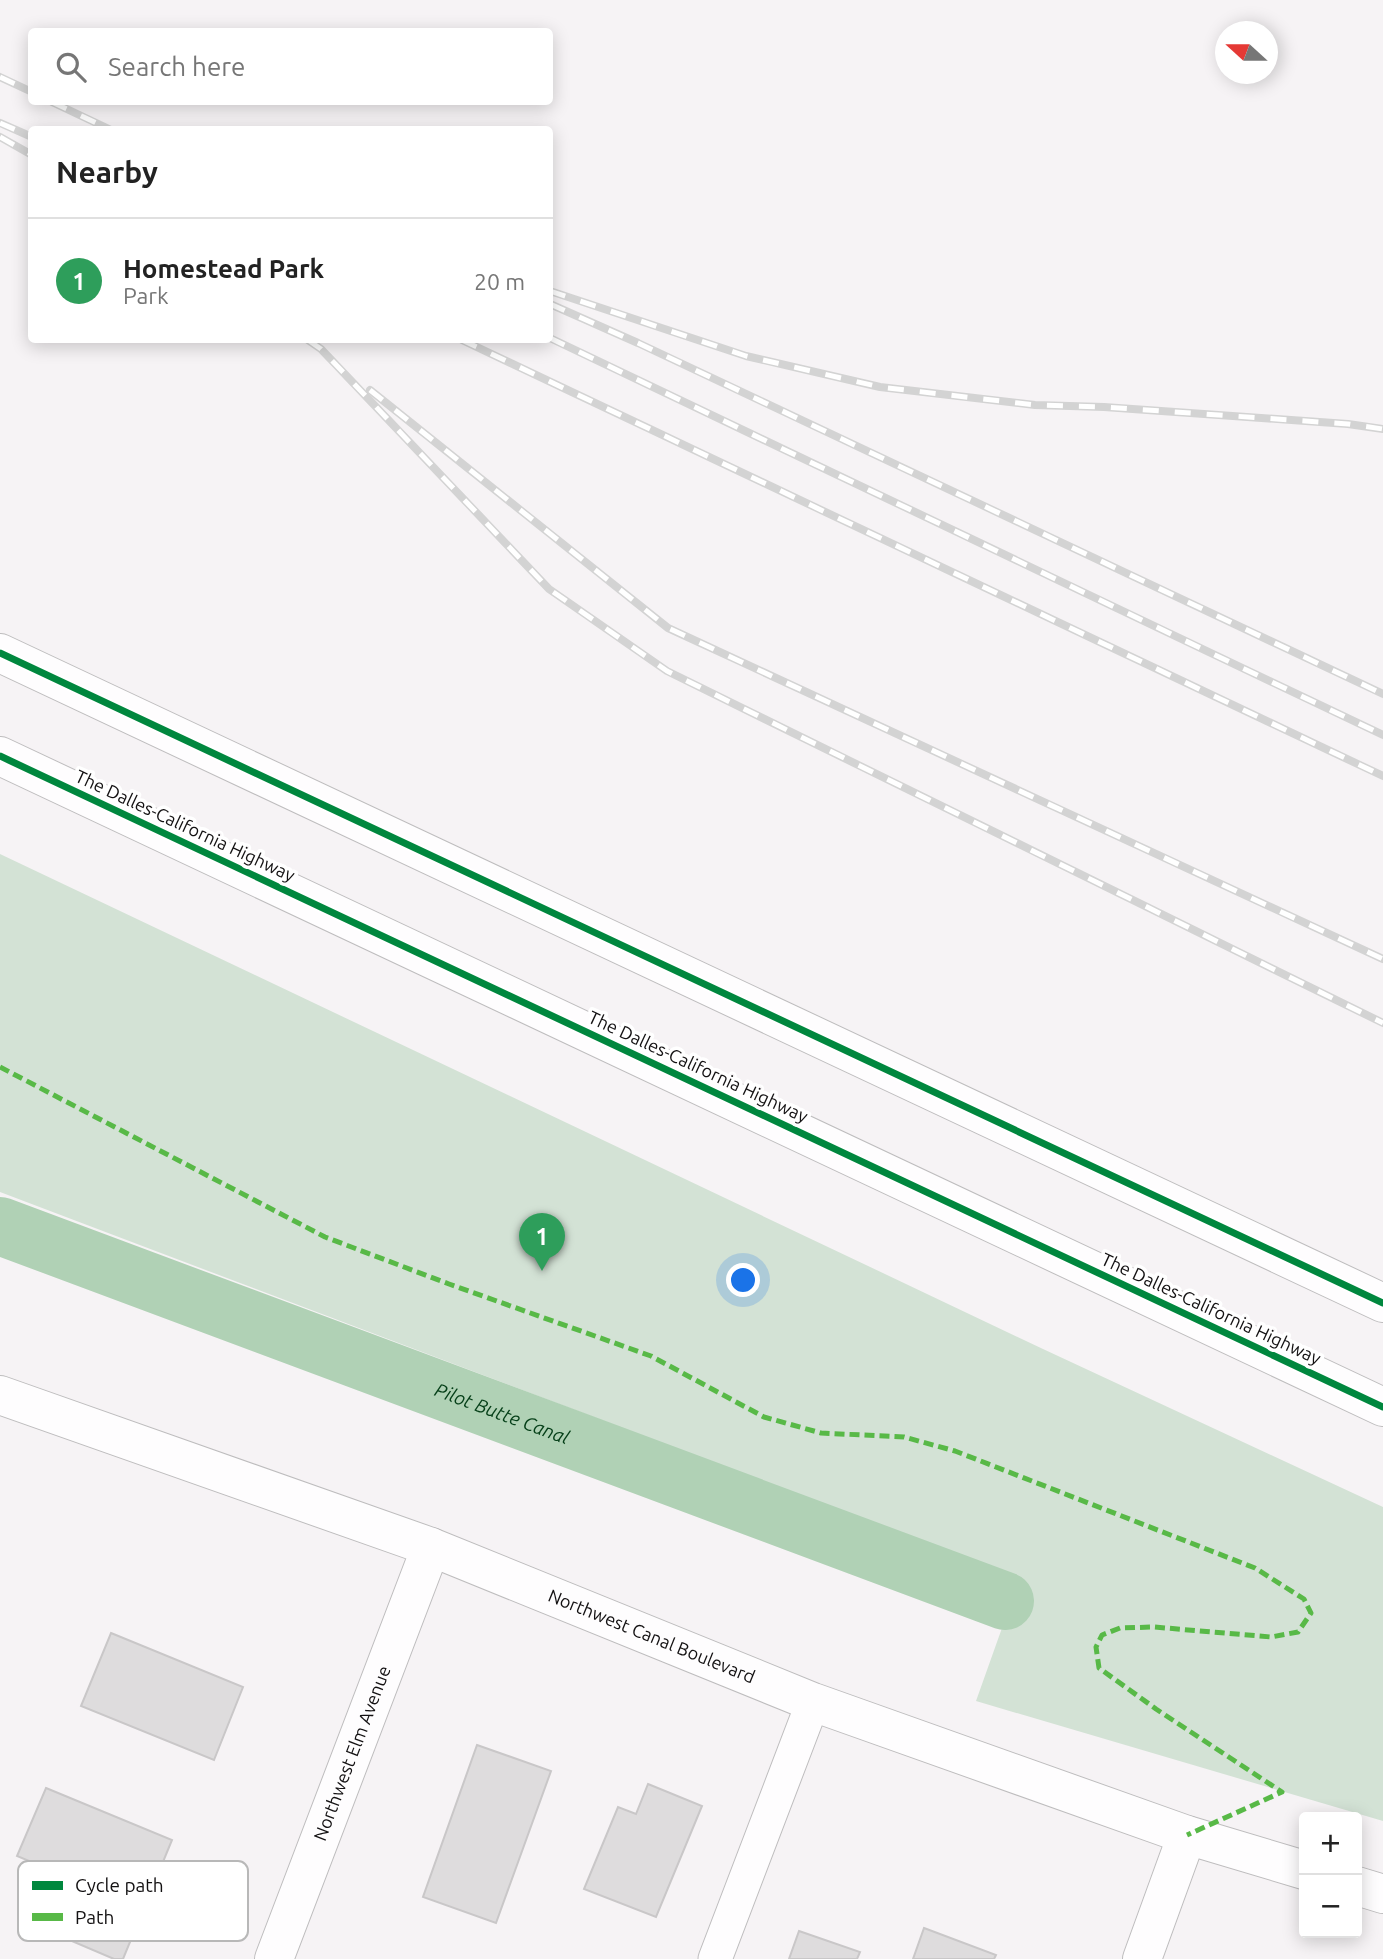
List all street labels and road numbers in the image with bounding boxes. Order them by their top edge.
street label: The Dalles-California Highway [73,765,299,885]
street label: The Dalles-California Highway [586,1006,812,1126]
street label: The Dalles-California Highway [1099,1248,1325,1368]
street label: Northwest Canal Boulevard [546,1585,758,1686]
street label: Northwest Elm Avenue [309,1663,394,1843]

